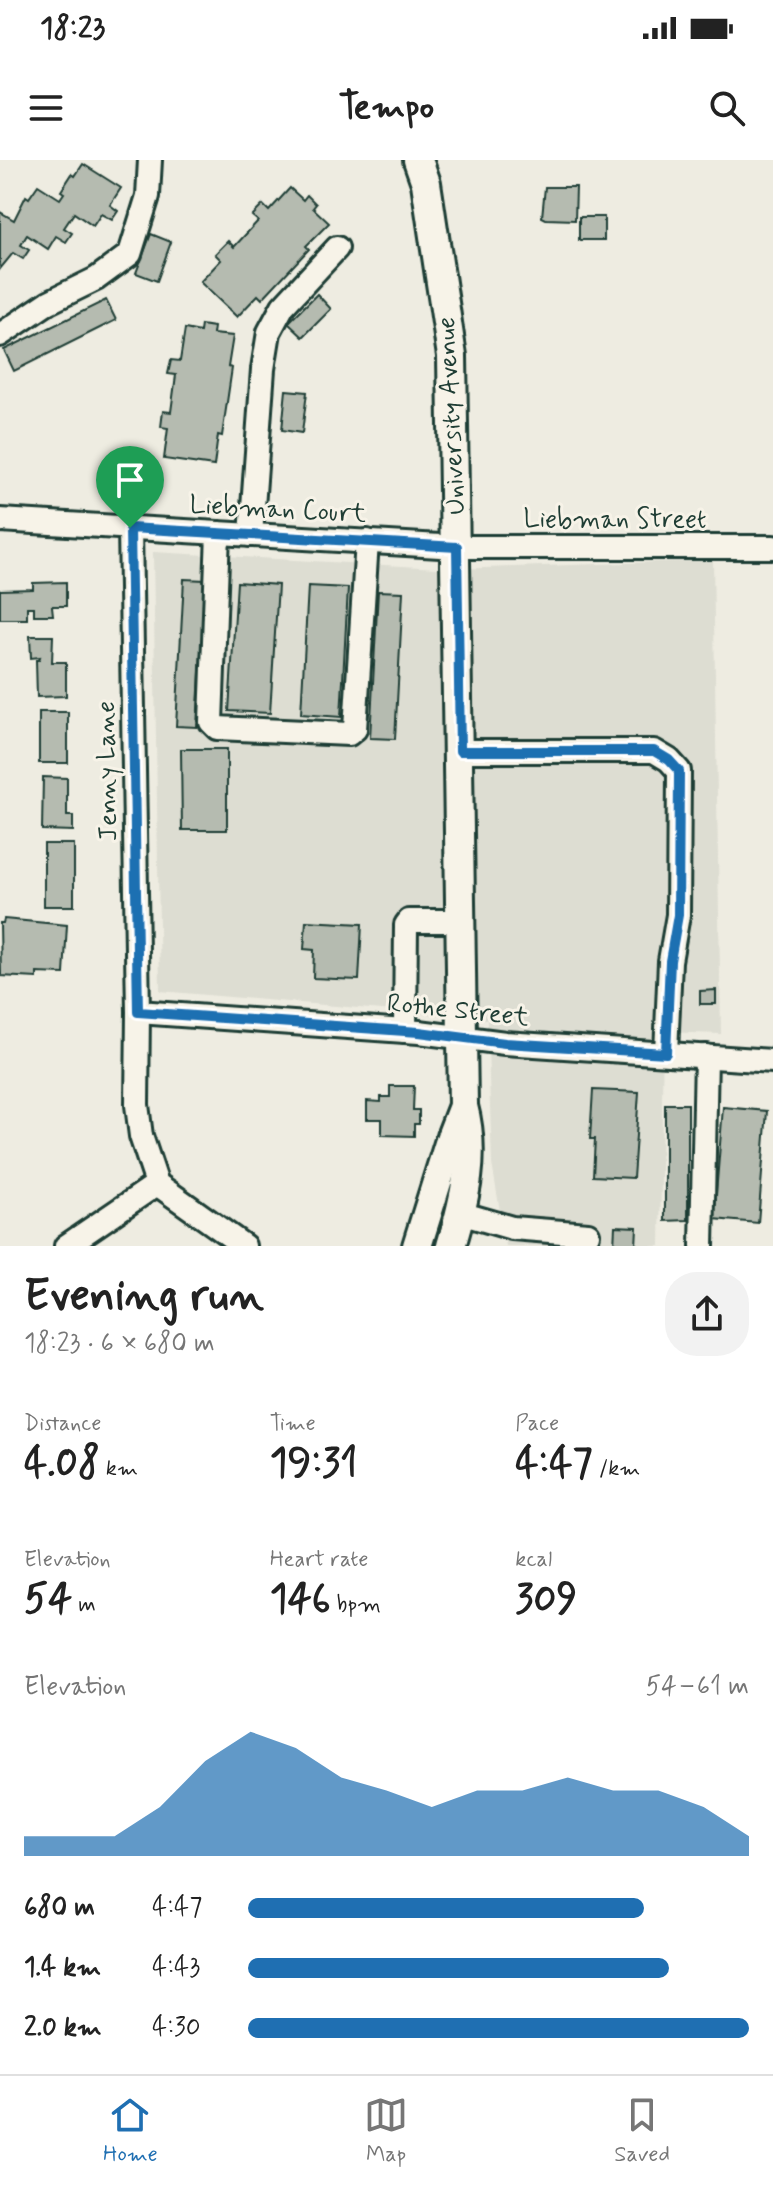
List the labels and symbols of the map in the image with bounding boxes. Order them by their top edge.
street label: University Avenue [430,316,474,516]
pin [96,446,164,528]
street label: Liebman Court [189,488,367,532]
street label: Liebman Street [523,503,707,537]
street label: Jenny Lane [90,700,126,841]
street label: Rothe Street [385,987,530,1035]

